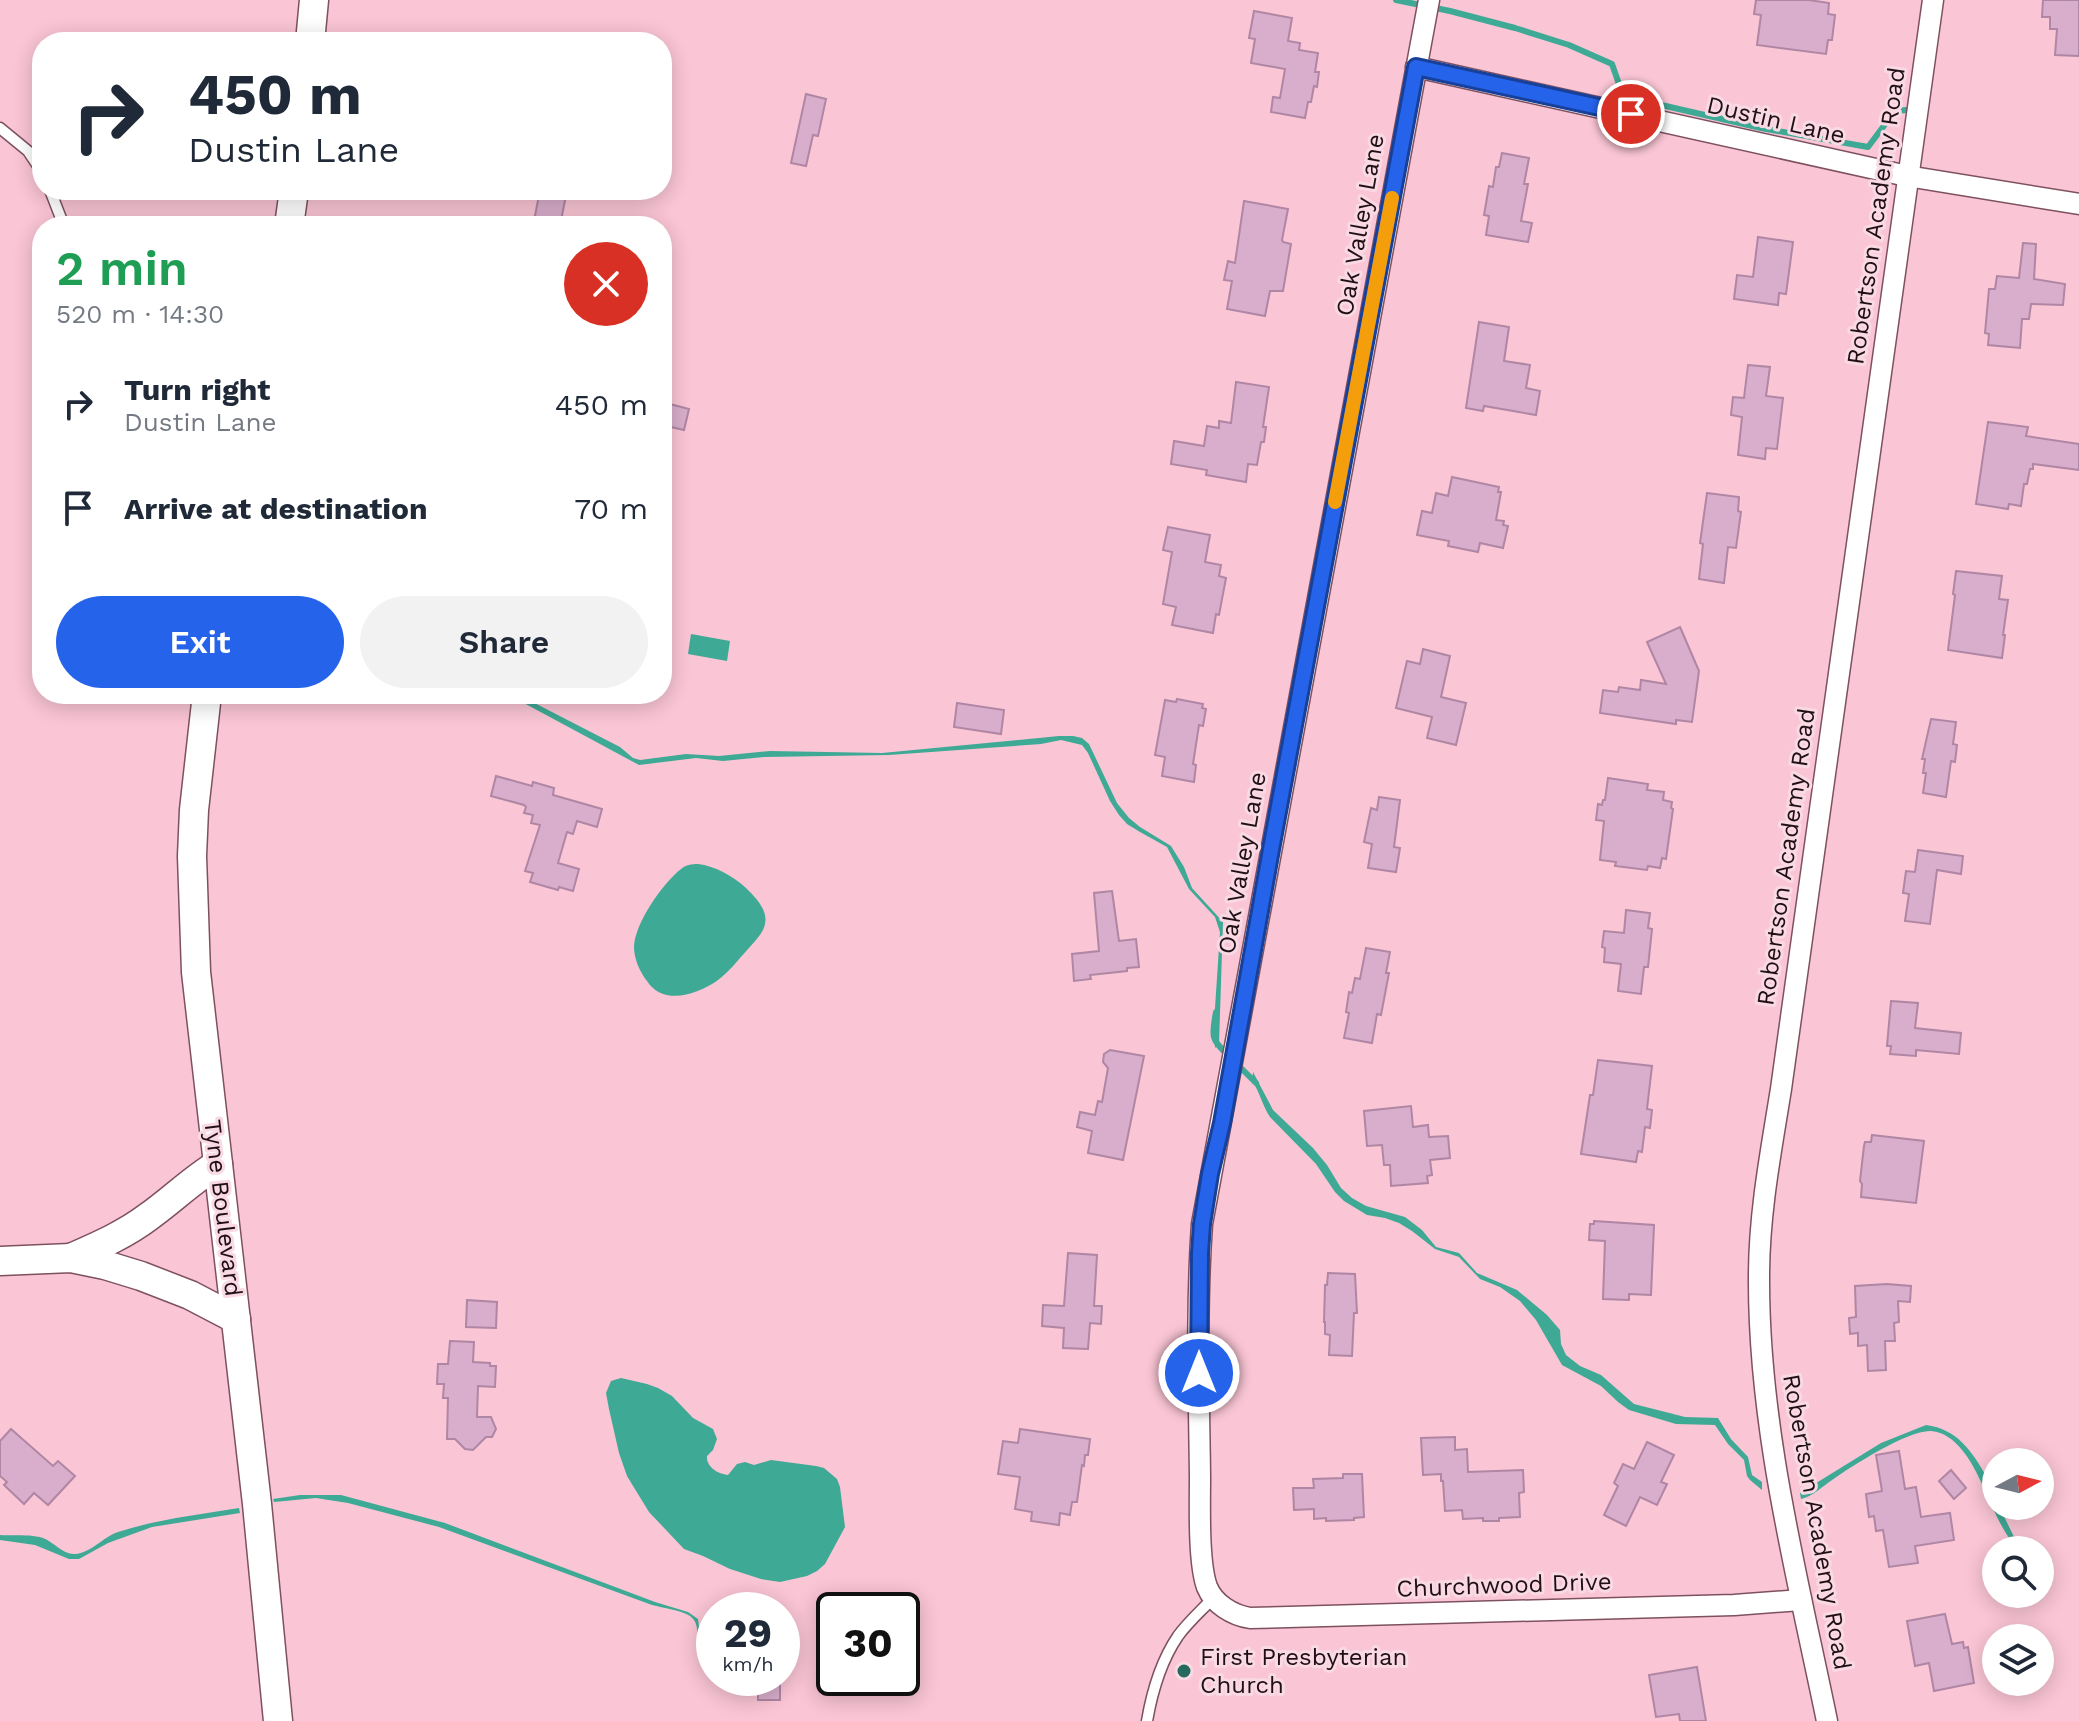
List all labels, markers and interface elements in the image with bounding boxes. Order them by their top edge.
text: 450 m [188,62,362,128]
icon: right [56,64,160,168]
street label: Robertson Academy Road [1841,66,1911,366]
pin [1597,80,1665,148]
street label: Dustin Lane [1704,91,1848,149]
icon: arrive [1609,92,1653,136]
text: Dustin Lane [188,129,399,171]
street label: Oak Valley Lane [1330,132,1390,318]
text: 2 min [56,240,188,297]
button: close [564,242,648,326]
text: 520 m · 14:30 [56,299,224,329]
text: Turn right [124,372,270,407]
icon: right [56,382,100,426]
text: 450 m [555,387,648,422]
text: Dustin Lane [124,407,277,437]
icon: arrive [56,486,100,530]
text: Arrive at destination [124,491,428,526]
text: 70 m [574,491,648,526]
button: Exit [56,596,344,688]
button: Share [360,596,648,688]
street label: Robertson Academy Road [1751,707,1821,1007]
street label: Oak Valley Lane [1212,770,1272,956]
street label: Tyne Boulevard [198,1118,248,1298]
position arrow [1157,1331,1241,1415]
street label: Robertson Academy Road [1777,1372,1857,1672]
north arrow [1982,1448,2054,1520]
map controls [1982,1448,2054,1696]
button: search [1982,1536,2054,1608]
street label: Churchwood Drive [1396,1567,1612,1603]
speed limit sign: 30 [816,1592,920,1696]
text: 29 [724,1610,772,1657]
button: layers [1982,1624,2054,1696]
place label: First Presbyterian Church [1200,1643,1407,1699]
text: km/h [722,1652,774,1676]
marker: First Presbyterian Church [1175,1662,1193,1680]

